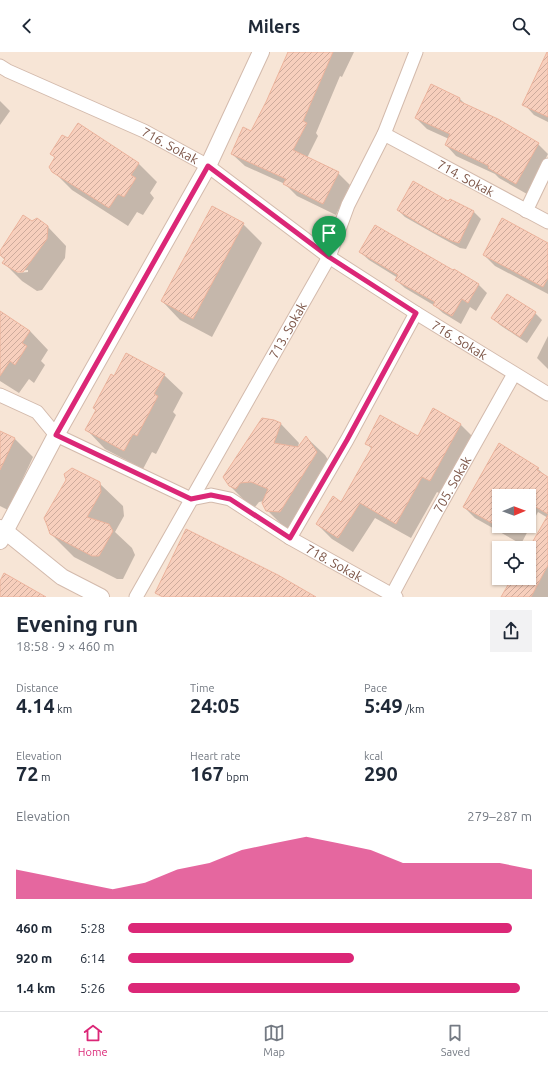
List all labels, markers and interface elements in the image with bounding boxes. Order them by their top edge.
icon: back [16,15,38,37]
icon: search [510,15,532,37]
text: Milers [248,16,300,36]
street label: 716. Sokak [139,124,201,167]
street label: 714. Sokak [435,157,497,199]
pin [312,216,346,257]
icon: arrive [318,222,340,244]
street label: 713. Sokak [266,299,309,361]
street label: 716. Sokak [429,317,490,362]
street label: 705. Sokak [431,453,474,515]
north arrow [492,489,536,533]
map controls [492,489,536,585]
street label: 718. Sokak [304,541,365,584]
button: locate [492,541,536,585]
button: share [490,610,532,652]
text: Evening run [16,611,138,636]
text: 18:58 · 9 × 460 m [16,639,115,653]
text: Distance [16,682,59,694]
text: Time [190,682,215,694]
text: Pace [364,682,387,694]
text: 4.14 [16,694,55,717]
text: 24:05 [190,694,240,717]
text: 5:49 [364,694,403,717]
text: km [55,703,72,715]
text: /km [403,703,424,715]
text: Elevation [16,750,62,762]
text: Heart rate [190,750,241,762]
text: kcal [364,750,383,762]
text: 72 [16,762,39,785]
text: 167 [190,762,224,785]
text: 290 [364,762,398,785]
text: m [39,771,51,783]
text: bpm [224,771,249,783]
text: Elevation [16,809,70,823]
text: 279–287 m [467,809,532,823]
text: 460 m [16,921,52,935]
text: 5:28 [80,921,105,935]
text: 920 m [16,951,52,965]
text: 6:14 [80,951,105,965]
text: 1.4 km [16,981,55,995]
text: 5:26 [80,981,105,995]
tab: Home [78,1022,108,1058]
tab: Map [263,1022,285,1058]
tab: Saved [441,1022,470,1058]

